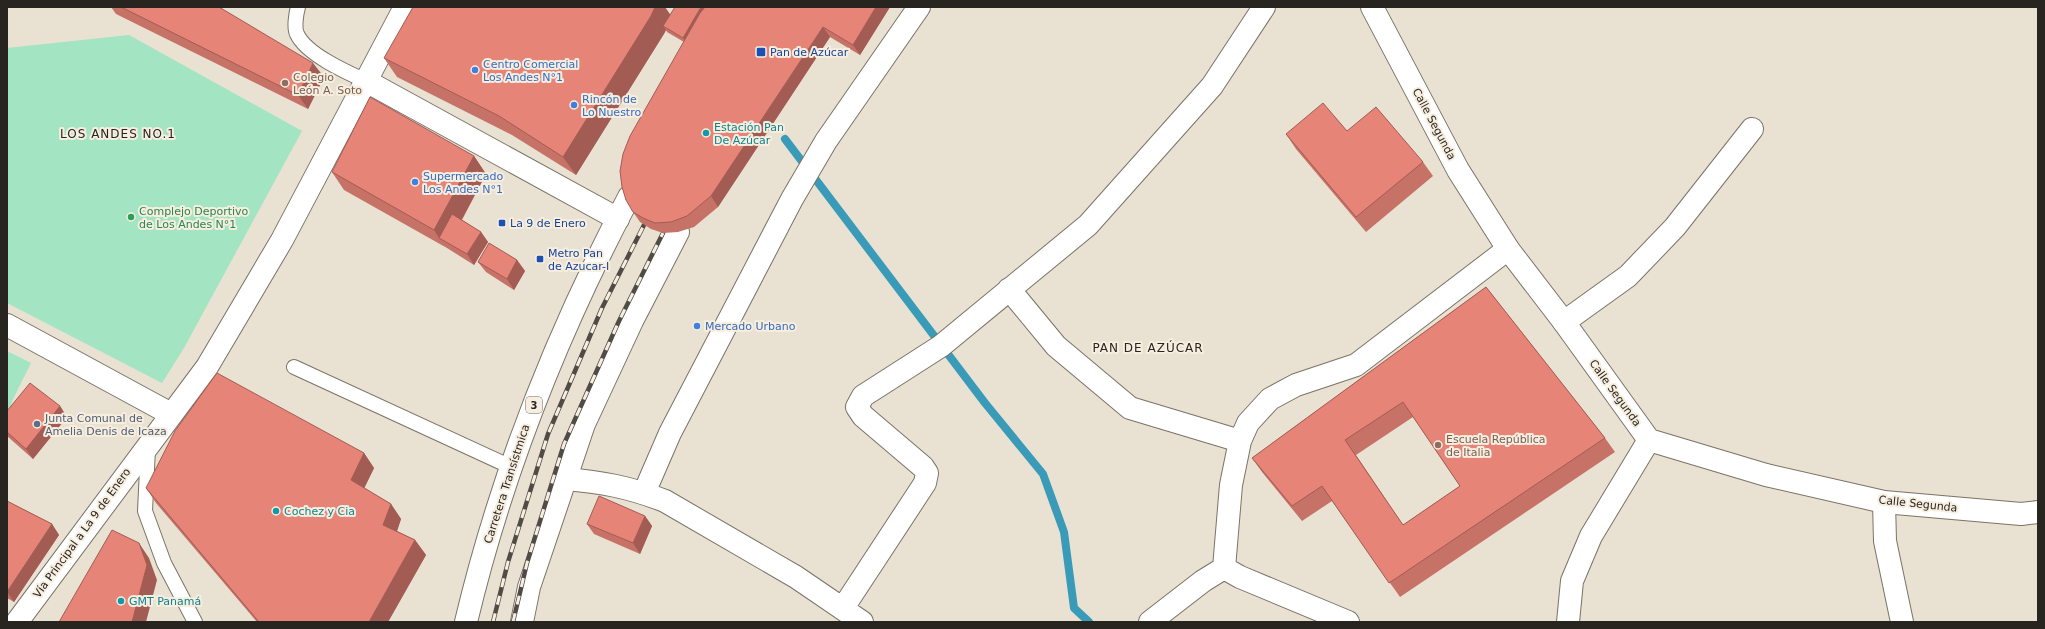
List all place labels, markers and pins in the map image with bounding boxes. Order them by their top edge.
marker: Pan de Azúcar [755,46,767,58]
place label: Pan de Azúcar [770,46,849,59]
place label: Centro Comercial Los Andes N°1 [483,58,578,84]
marker: Centro Comercial Los Andes N°1 [470,65,480,75]
place label: Colegio León A. Soto [293,71,362,97]
marker: Colegio León A. Soto [280,78,290,88]
place label: Rincón de Lo Nuestro [582,93,641,119]
marker: Rincón de Lo Nuestro [569,100,579,110]
place label: Estación Pan De Azúcar [714,121,784,147]
marker: Estación Pan De Azúcar [701,128,711,138]
place label: Supermercado Los Andes N°1 [423,170,504,196]
marker: Supermercado Los Andes N°1 [410,177,420,187]
place label: Complejo Deportivo de Los Andes N°1 [139,205,249,231]
marker: Complejo Deportivo de Los Andes N°1 [126,212,136,222]
place label: La 9 de Enero [510,217,586,230]
marker: La 9 de Enero [497,218,507,228]
place label: Metro Pan de Azucar-I [548,247,609,273]
marker: Metro Pan de Azucar-I [535,254,545,264]
place label: Mercado Urbano [705,320,796,333]
marker: Mercado Urbano [692,321,702,331]
place label: Junta Comunal de Amelia Denis de Icaza [44,412,167,438]
marker: Junta Comunal de Amelia Denis de Icaza [32,419,42,429]
place label: Escuela República de Italia [1446,433,1546,459]
marker: Escuela República de Italia [1433,440,1443,450]
place label: Cochez y Cia [284,505,355,518]
marker: Cochez y Cia [271,506,281,516]
place label: GMT Panamá [129,595,201,608]
marker: GMT Panamá [116,596,126,606]

